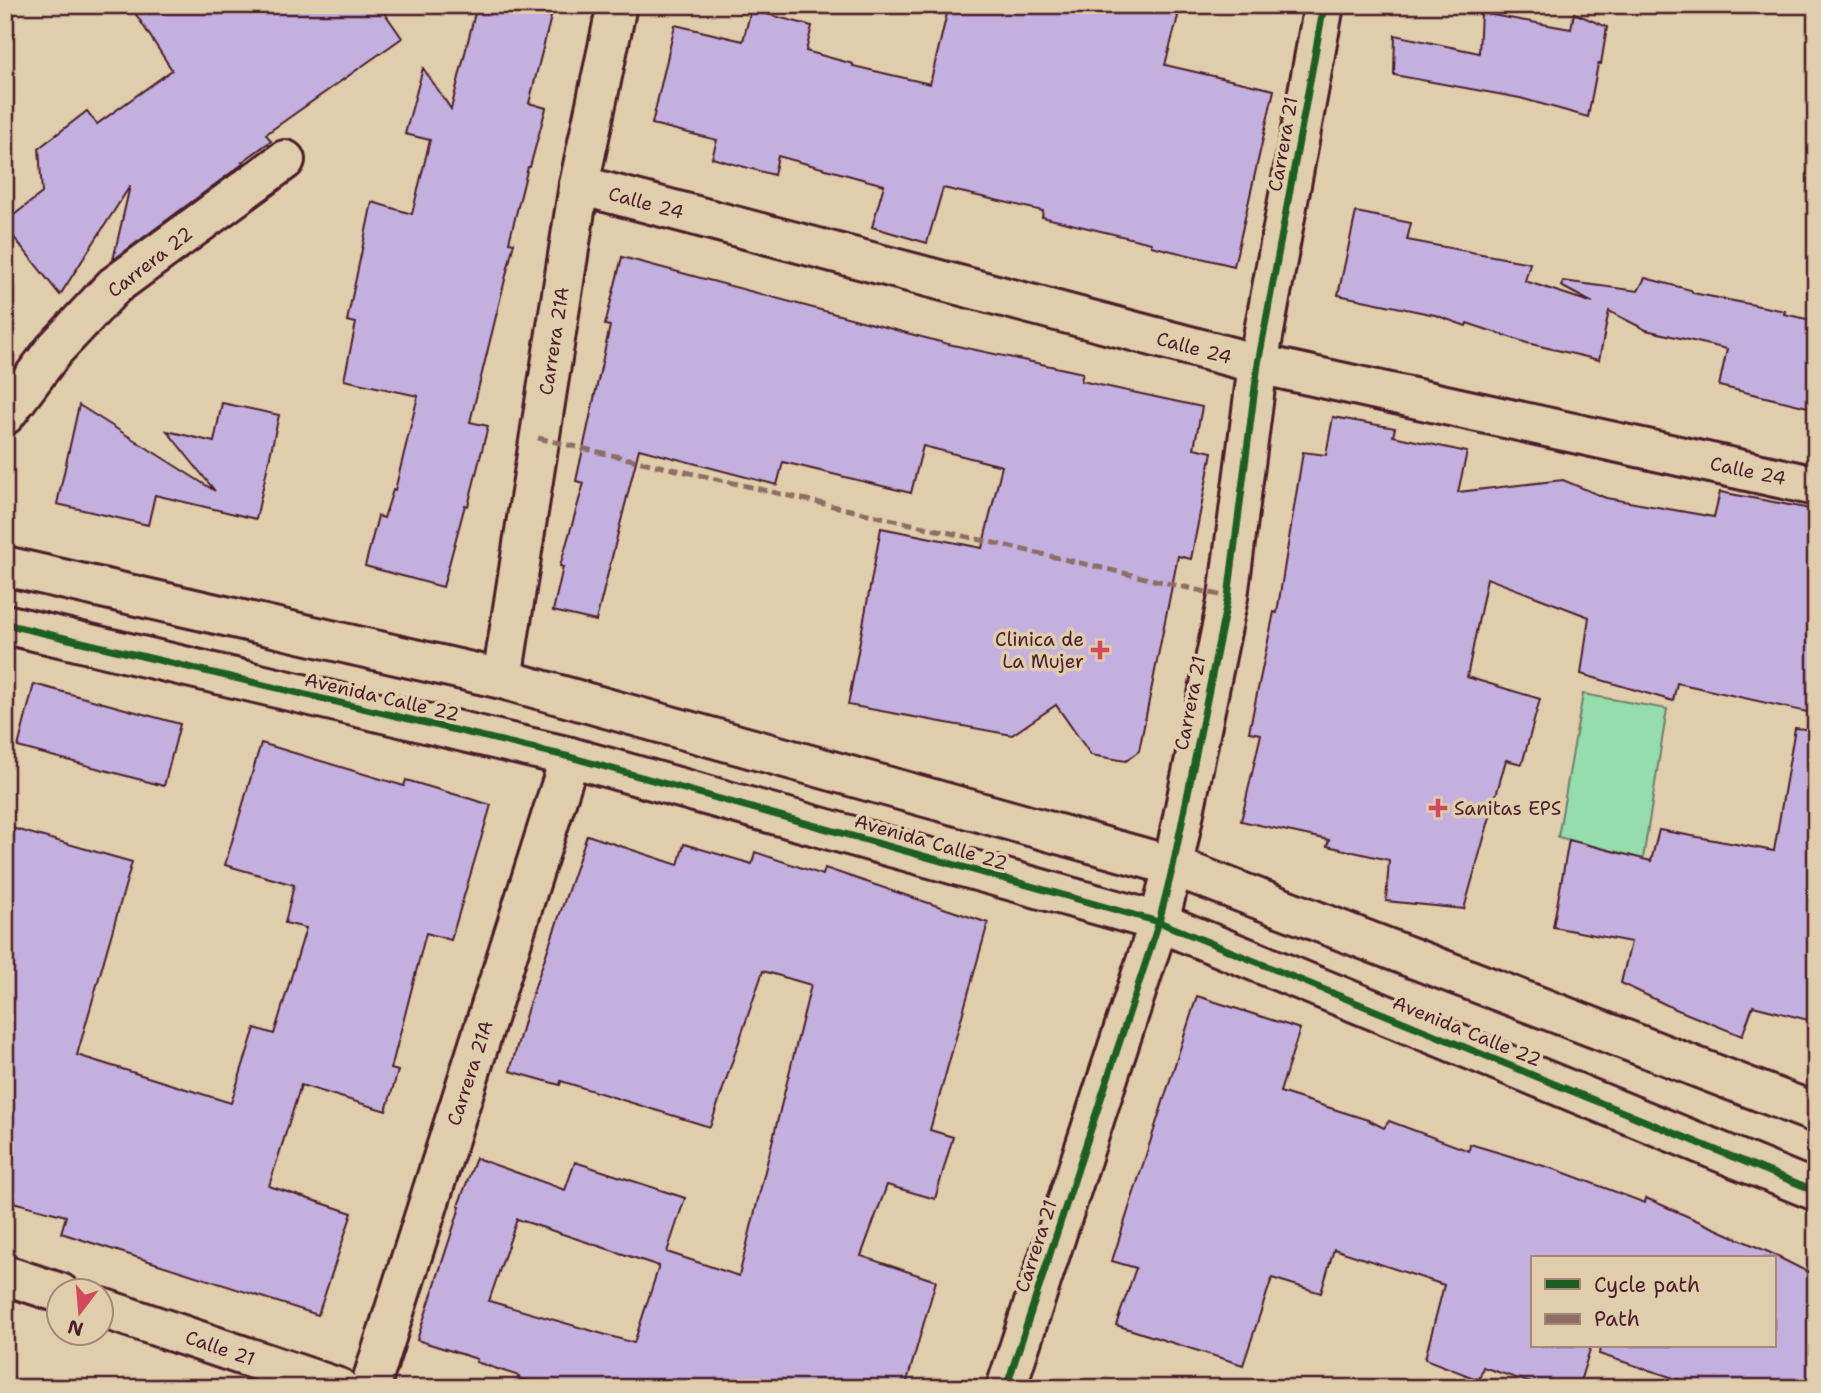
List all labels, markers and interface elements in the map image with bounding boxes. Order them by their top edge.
street label: Carrera 21 [1262,95,1304,193]
street label: Calle 24 [606,181,686,225]
street label: Carrera 22 [102,221,198,303]
street label: Carrera 21A [533,285,575,397]
street label: Calle 24 [1154,326,1234,370]
street label: Calle 24 [1708,451,1788,491]
place label: Clinica de La Mujer [995,627,1084,674]
marker: Clinica de La Mujer [1090,640,1110,660]
street label: Carrera 21 [1169,654,1211,752]
street label: Avenida Calle 22 [302,667,462,727]
place label: Sanitas EPS [1454,796,1561,821]
marker: Sanitas EPS [1428,798,1448,818]
street label: Avenida Calle 22 [852,808,1010,876]
street label: Avenida Calle 22 [1389,990,1545,1072]
street label: Carrera 21A [441,1017,499,1129]
street label: Carrera 21 [1009,1196,1063,1296]
legend [1531,1256,1776,1348]
text: Cycle path [1594,1271,1700,1299]
north arrow [46,1278,116,1348]
text: Path [1594,1305,1640,1333]
text: N [65,1314,86,1342]
street label: Calle 21 [182,1324,258,1372]

